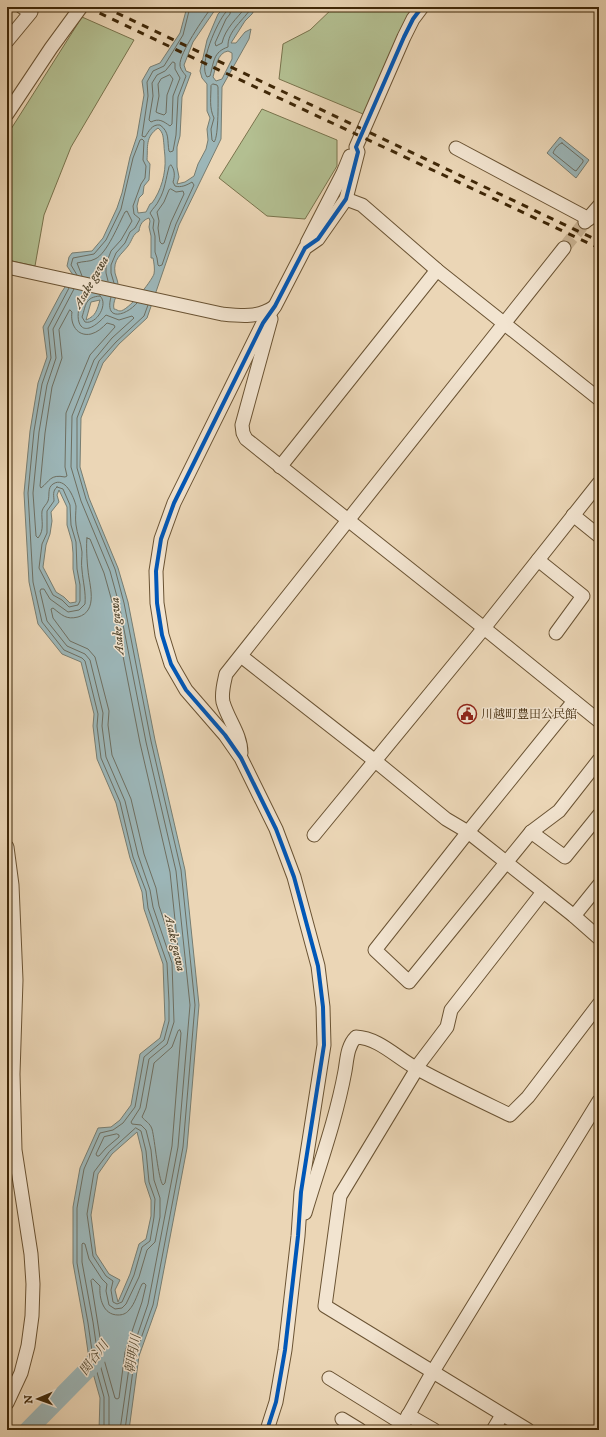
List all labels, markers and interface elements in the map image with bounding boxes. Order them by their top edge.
water label: Asake gawa [69,253,113,313]
water label: Asake gawa [106,596,128,657]
public building icon: 川越町豊田公民館 [456,703,478,725]
place label: 川越町豊田公民館 [481,707,577,722]
water label: Asake gawa [160,911,189,973]
water label: 朝明川 [122,1331,145,1375]
water label: 関谷川 [76,1336,113,1378]
north arrow [18,1379,58,1419]
text: N [22,1395,36,1404]

